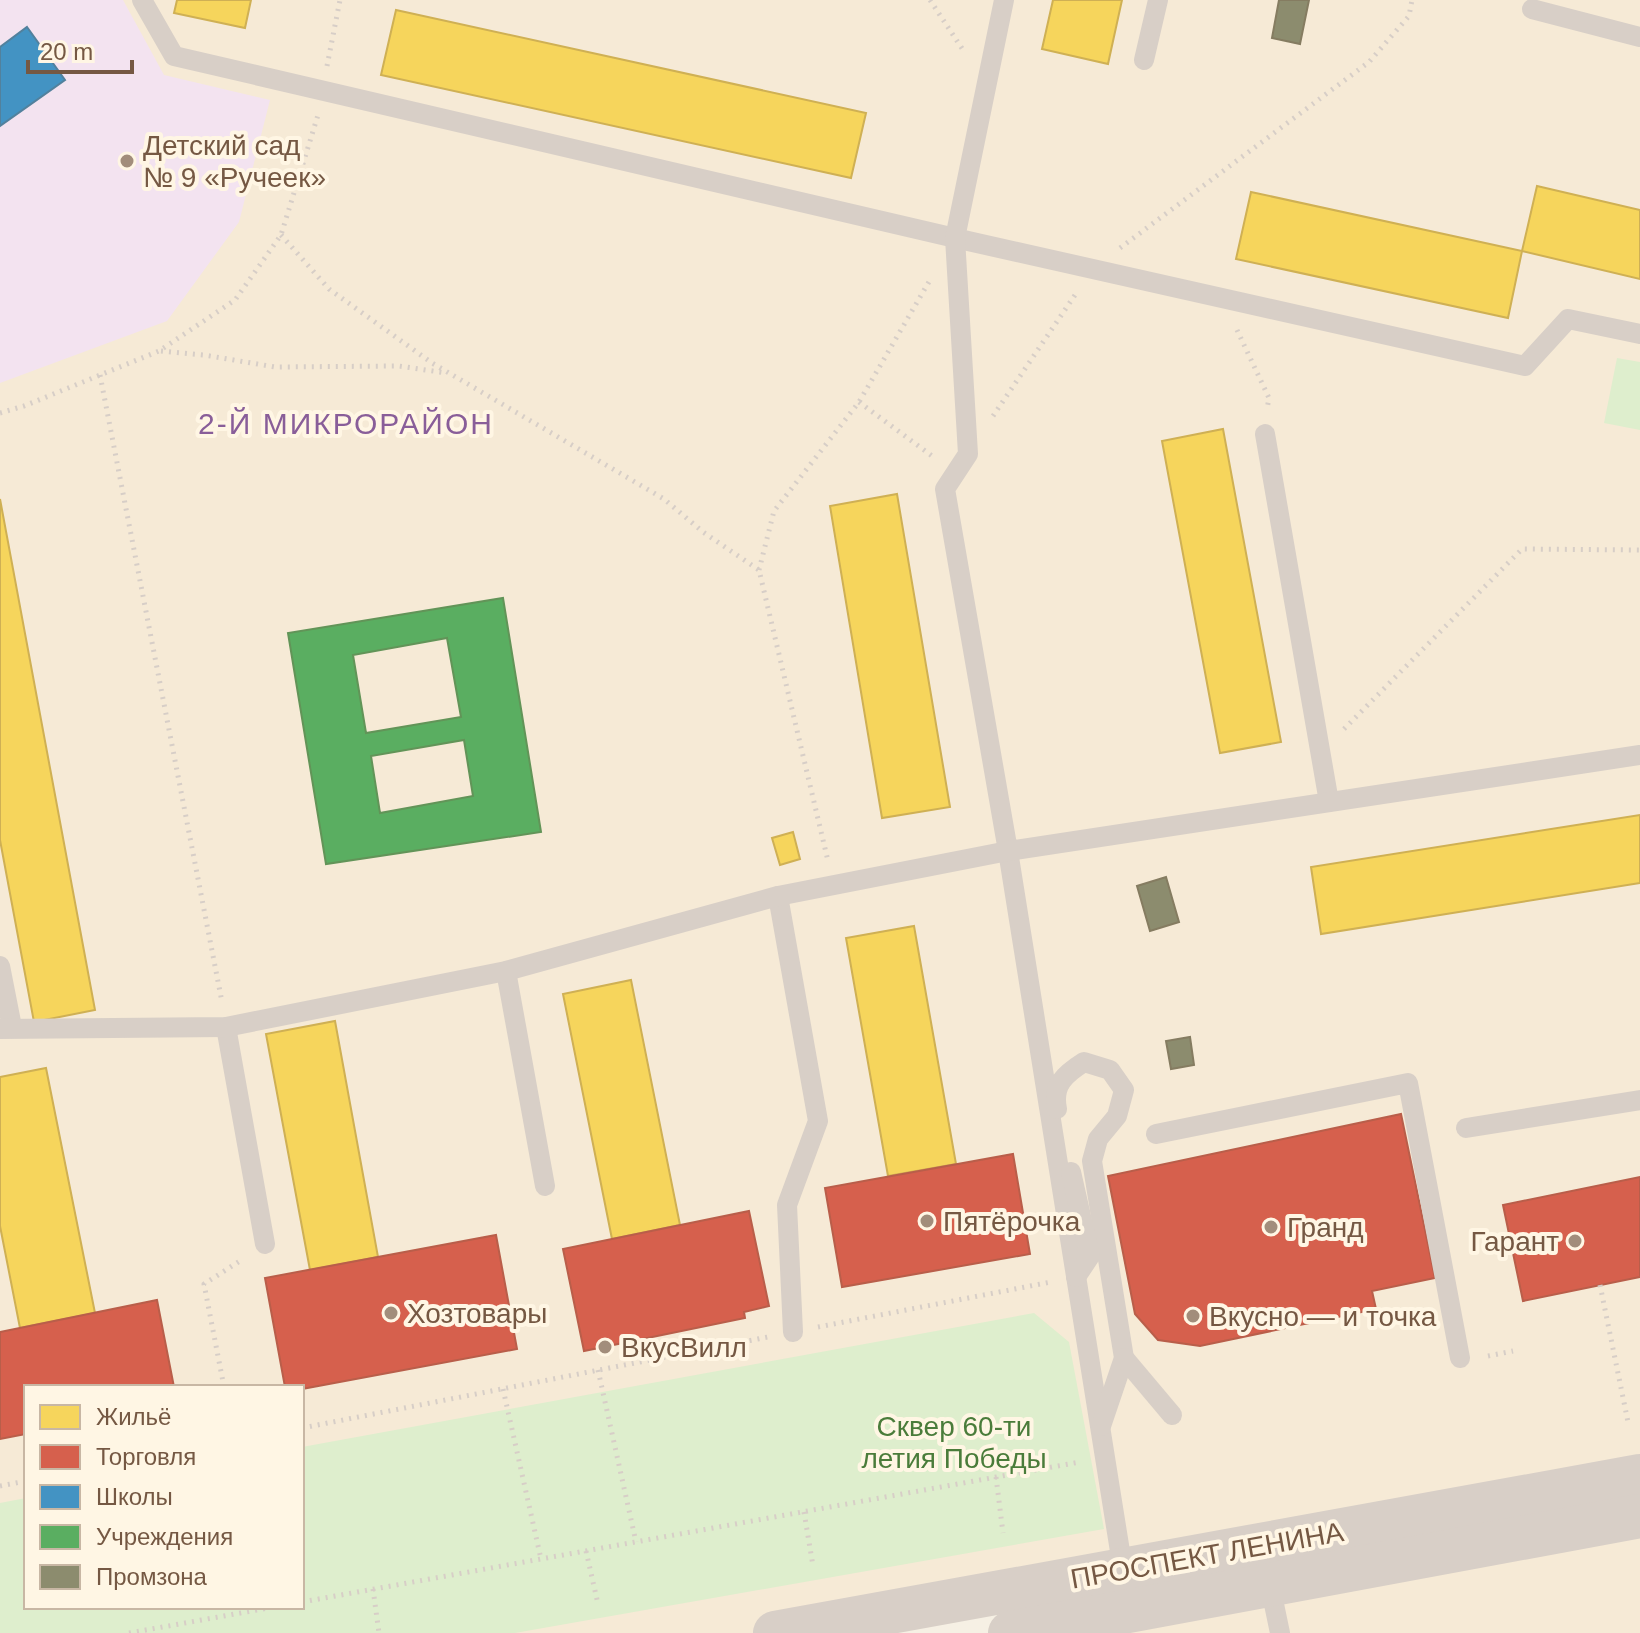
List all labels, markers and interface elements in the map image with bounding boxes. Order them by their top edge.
scale bar [28,24,132,74]
text: 20 m [40,38,93,65]
place label: Детский сад № 9 «Ручеек» [143,130,326,193]
marker: Детский сад № 9 «Ручеек» [118,152,136,170]
district label: 2-Й МИКРОРАЙОН [198,407,494,440]
place label: Пятёрочка [943,1206,1081,1237]
marker: Пятёрочка [918,1212,936,1230]
place label: Гранд [1287,1212,1364,1243]
marker: Гранд [1262,1218,1280,1236]
place label: Гарант [1470,1226,1559,1257]
marker: Гарант [1566,1232,1584,1250]
place label: Хозтовары [407,1298,547,1329]
place label: Вкусно — и точка [1209,1301,1437,1332]
marker: Хозтовары [382,1304,400,1322]
marker: Вкусно — и точка [1184,1307,1202,1325]
place label: ВкусВилл [621,1332,747,1363]
marker: ВкусВилл [596,1338,614,1356]
legend [24,1385,304,1609]
text: Жильё [96,1403,171,1430]
park label: Сквер 60-ти летия Победы [861,1411,1047,1474]
text: Торговля [96,1443,196,1470]
text: Школы [96,1483,173,1510]
street label: ПРОСПЕКТ ЛЕНИНА [1068,1516,1346,1595]
text: Учреждения [96,1523,233,1550]
text: Промзона [96,1563,208,1590]

